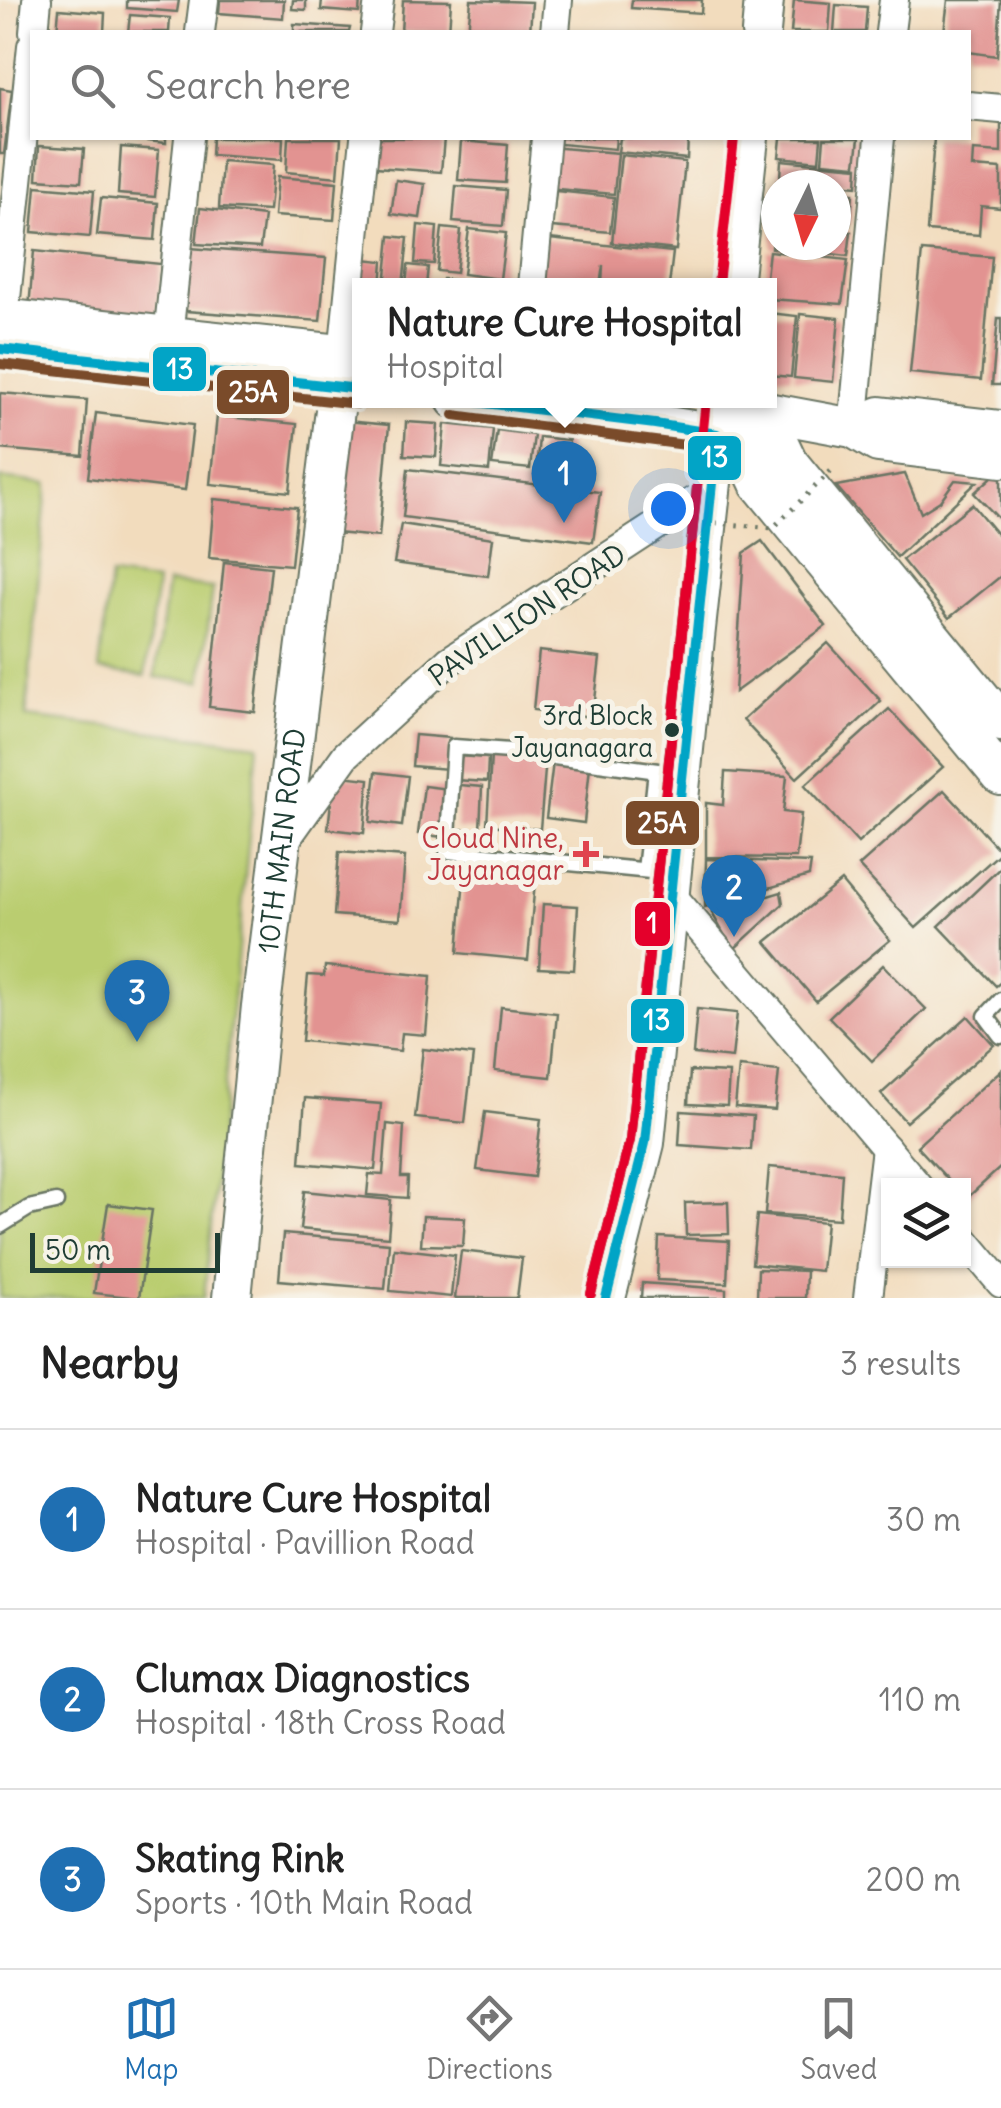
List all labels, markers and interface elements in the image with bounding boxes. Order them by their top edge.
search box [30,30,971,140]
icon: search [65,58,120,113]
text: Search here [145,62,351,109]
north arrow [761,170,851,260]
popup [352,278,777,408]
text: Nature Cure Hospital [386,299,743,346]
line badge: 13 [151,345,208,393]
text: Hospital [386,346,504,387]
text: 13 [166,351,194,387]
line badge: 25A [215,368,291,416]
text: 25A [228,374,278,410]
line badge: 13 [686,434,743,482]
text: 13 [701,439,729,475]
pin: 1 [532,440,596,523]
your location [643,483,694,534]
street label: PAVILLION ROAD [422,536,632,694]
place label: 3rd Block Jayanagara [511,699,653,764]
marker: 3rd Block Jayanagara [662,720,682,740]
street label: 10TH MAIN ROAD [250,726,313,955]
line badge: 25A [624,799,701,847]
text: 25A [637,805,687,841]
place label: Cloud Nine, Jayanagar [422,820,564,888]
marker: Cloud Nine, Jayanagar [573,841,599,867]
pin: 2 [702,854,766,937]
line badge: 1 [633,900,672,948]
text: 1 [646,905,658,941]
pin: 3 [104,960,170,1042]
line badge: 13 [629,997,686,1045]
text: 13 [643,1002,671,1038]
map controls [881,1178,971,1268]
button: layers [881,1178,971,1268]
scale bar [30,1228,220,1272]
text: 50 m [45,1232,111,1268]
text: Nearby [40,1337,179,1389]
text: 3 results [840,1343,961,1384]
text: Nature Cure Hospital [135,1475,491,1522]
text: 1 [66,1499,79,1540]
text: 30 m [886,1499,961,1540]
text: Hospital · Pavillion Road [135,1522,475,1563]
text: Clumax Diagnostics [135,1655,470,1702]
text: 2 [64,1679,81,1720]
text: 110 m [879,1679,961,1720]
text: Hospital · 18th Cross Road [135,1702,506,1743]
text: Skating Rink [135,1835,345,1882]
text: 3 [63,1859,82,1900]
text: 200 m [866,1859,961,1900]
text: Sports · 10th Main Road [135,1882,473,1923]
tab: Map [124,1991,179,2087]
tab: Directions [426,1991,553,2087]
tab: Saved [800,1991,877,2087]

